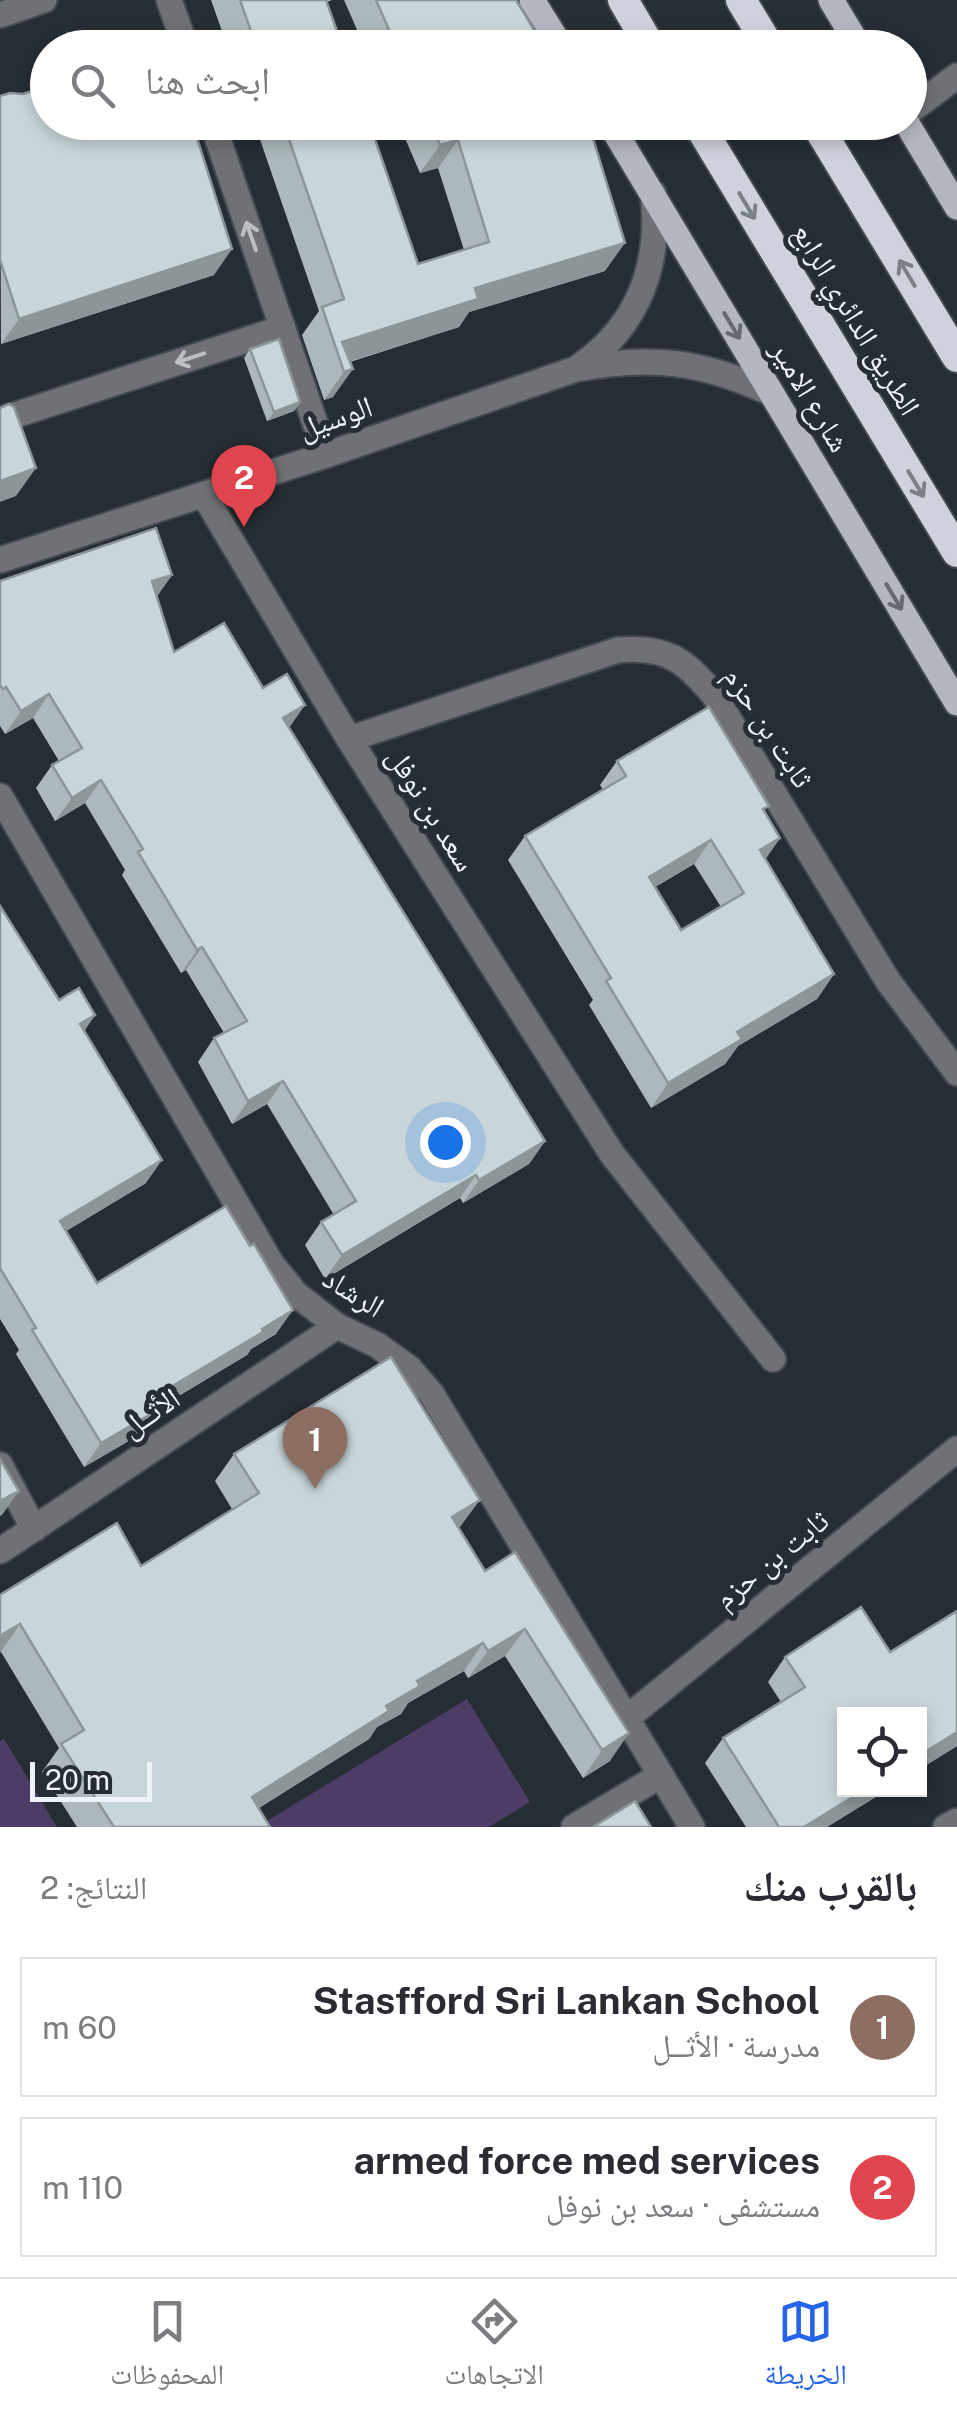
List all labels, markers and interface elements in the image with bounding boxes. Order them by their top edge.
search box [30,30,927,140]
icon: search [65,58,120,113]
text: ابحث هنا [145,58,270,103]
one-way arrow [737,191,758,220]
street label: الطريق الدائري الرابع [780,216,928,425]
one-way arrow [241,221,259,253]
one-way arrow [896,259,917,288]
one-way arrow [722,311,742,340]
street label: شارع الامير [762,333,858,459]
one-way arrow [175,351,207,369]
street label: الوسيل [293,388,377,447]
pin: 2 [212,444,276,527]
one-way arrow [906,469,926,498]
one-way arrow [884,582,904,611]
street label: ثابت بن حزم [715,660,821,795]
street label: سعد بن نوفل [379,740,484,878]
your location [420,1117,471,1168]
street label: الرشاد [317,1259,391,1325]
street label: الأثــل [114,1379,187,1445]
pin: 1 [282,1406,348,1489]
street label: ثابت بن حزم [706,1502,837,1618]
map controls [837,1707,927,1797]
button: locate [837,1707,927,1797]
scale bar [30,1757,152,1802]
text: 20 m [45,1763,110,1796]
text: بالقرب منك [744,1861,917,1910]
text: النتائج: 2 [40,1869,147,1906]
text: Stasfford Sri Lankan School [312,1978,820,2023]
text: 60 m [42,2009,117,2046]
text: 1 [876,2009,889,2046]
text: مدرسة · الأثــل [652,2027,820,2064]
text: armed force med services [353,2138,820,2183]
text: 110 m [42,2169,123,2206]
text: 2 [872,2169,893,2206]
text: مستشفى · سعد بن نوفل [546,2187,820,2224]
tab: المحفوظات [110,2294,224,2402]
tab: الاتجاهات [445,2294,544,2402]
tab: الخريطة [764,2294,847,2402]

